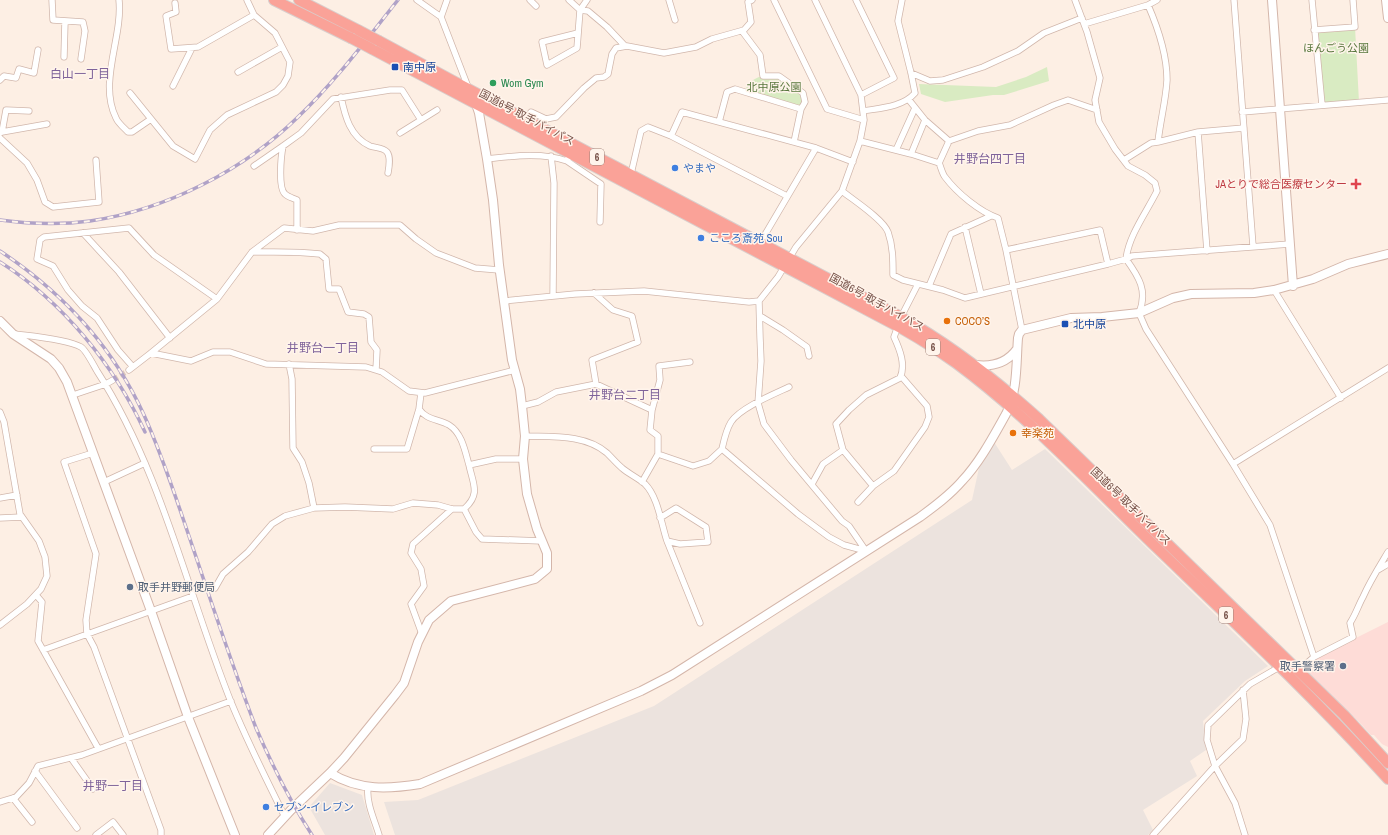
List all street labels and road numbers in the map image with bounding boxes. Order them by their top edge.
street label: 国道6号 取手バイパス [477,86,577,148]
road number: 6 [590,149,604,165]
street label: 国道6号 取手バイパス [827,270,927,334]
road number: 6 [926,339,940,355]
street label: 国道6号 取手バイパス [1088,464,1174,548]
road number: 6 [1219,607,1233,623]

